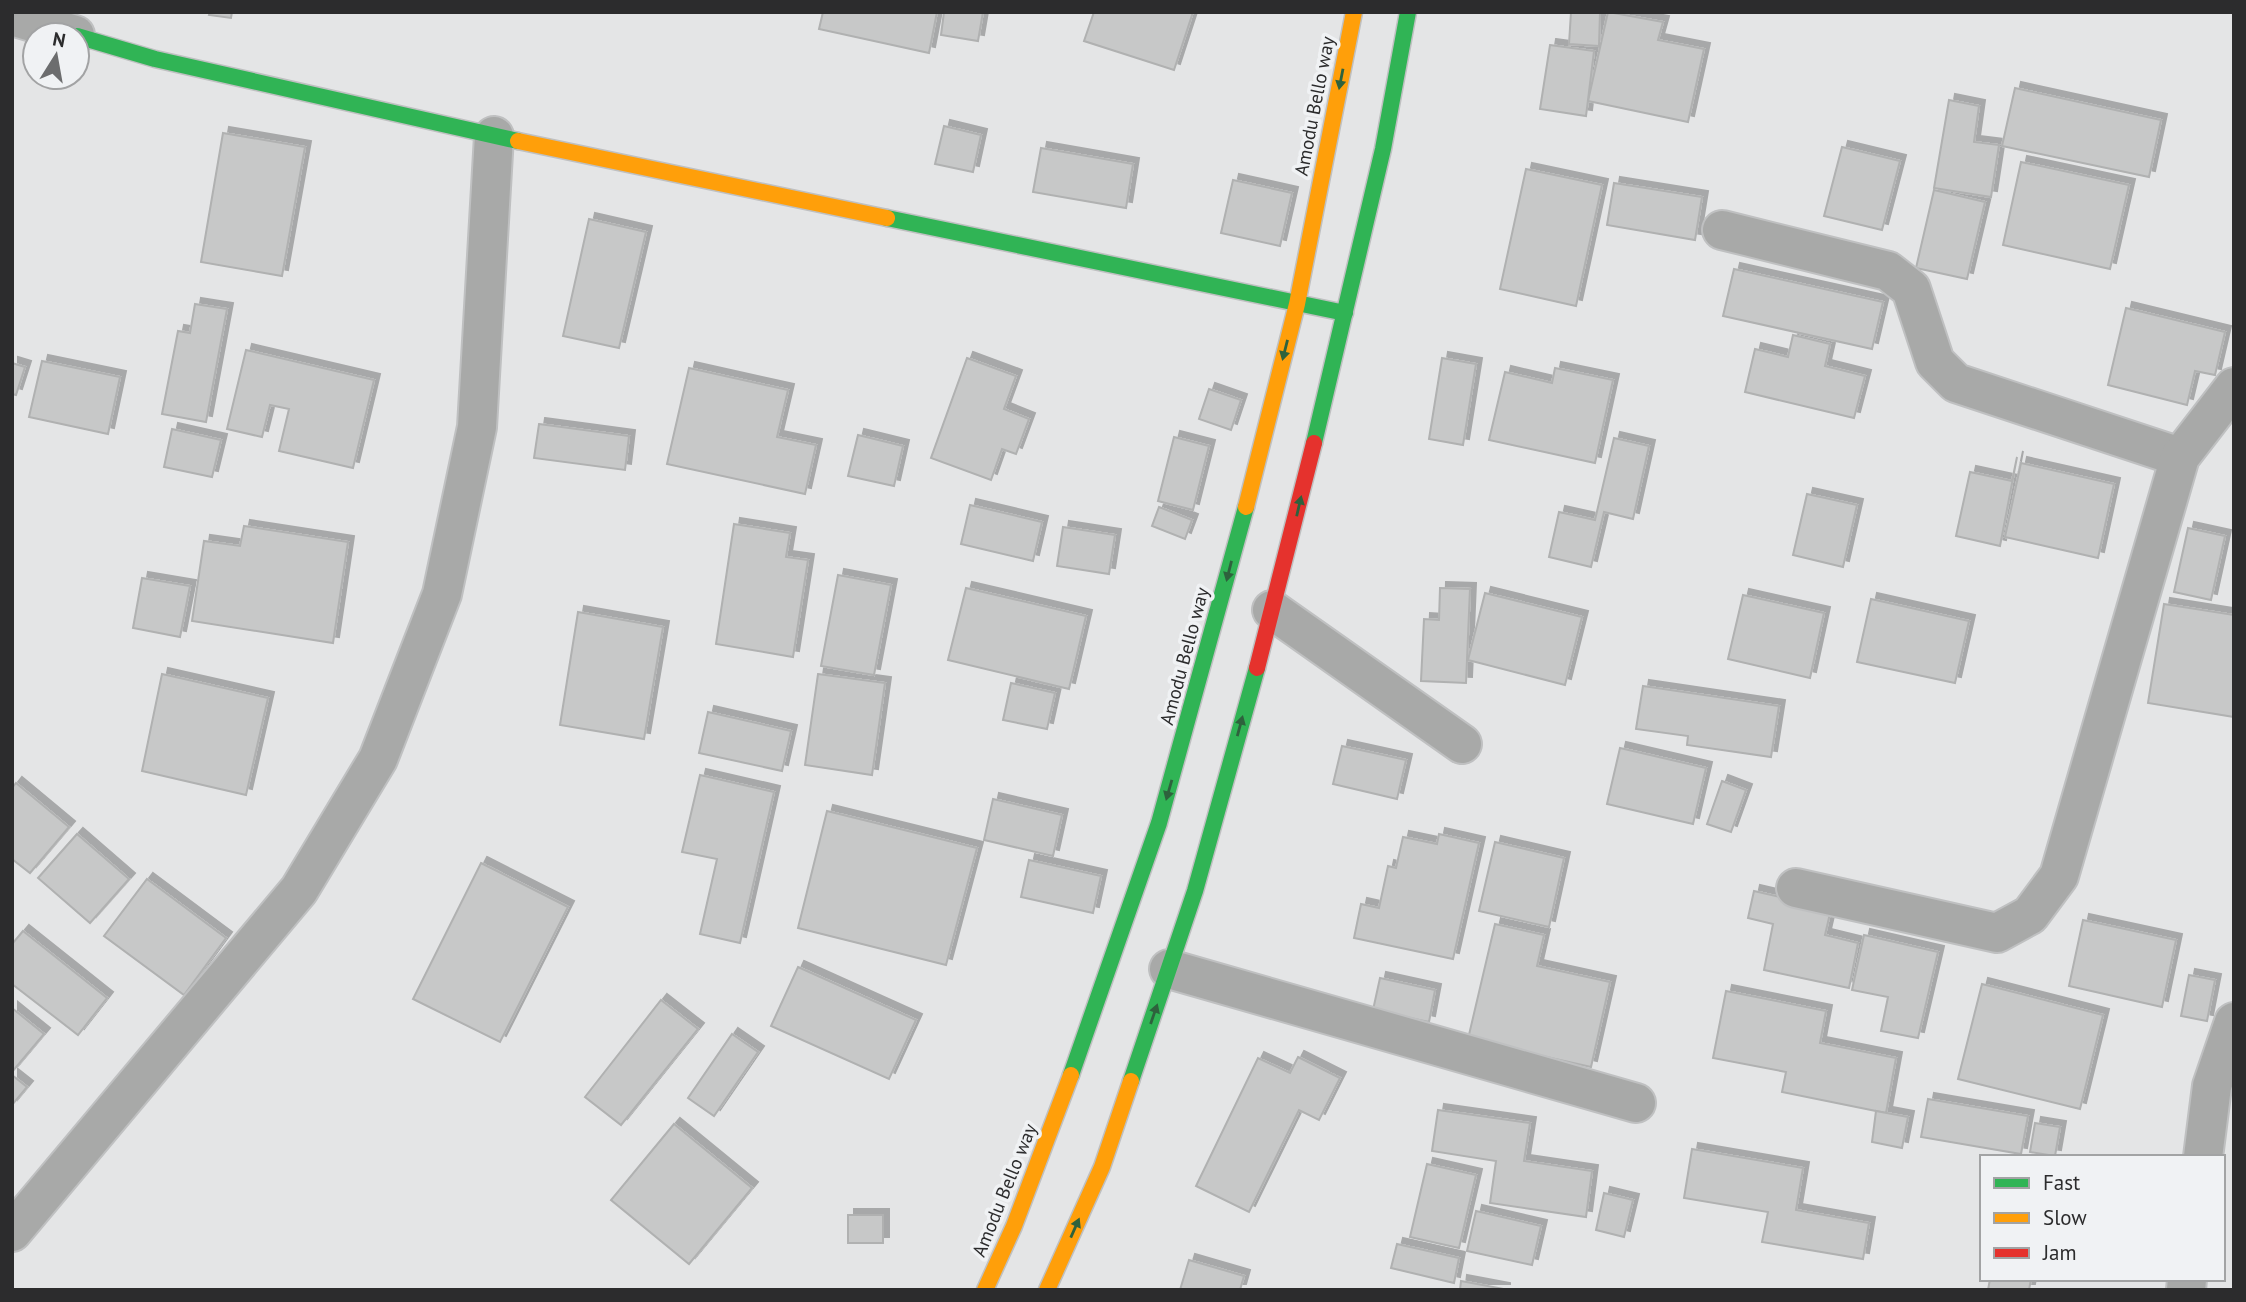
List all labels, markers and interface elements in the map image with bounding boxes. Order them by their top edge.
north arrow [21,21,91,91]
text: N [51,26,68,52]
street label: Amodu Bello way [1289,34,1339,178]
one-way arrow [1335,68,1346,90]
one-way arrow [1279,339,1290,361]
one-way arrow [1294,495,1305,517]
one-way arrow [1223,560,1234,582]
street label: Amodu Bello way [1154,584,1214,727]
one-way arrow [1236,716,1246,737]
one-way arrow [1163,779,1174,801]
one-way arrow [1149,1004,1159,1025]
street label: Amodu Bello way [966,1120,1042,1260]
legend [1980,1155,2225,1281]
text: Fast [2043,1169,2080,1196]
text: Slow [2043,1204,2087,1231]
one-way arrow [1070,1217,1081,1238]
text: Jam [2042,1239,2077,1266]

